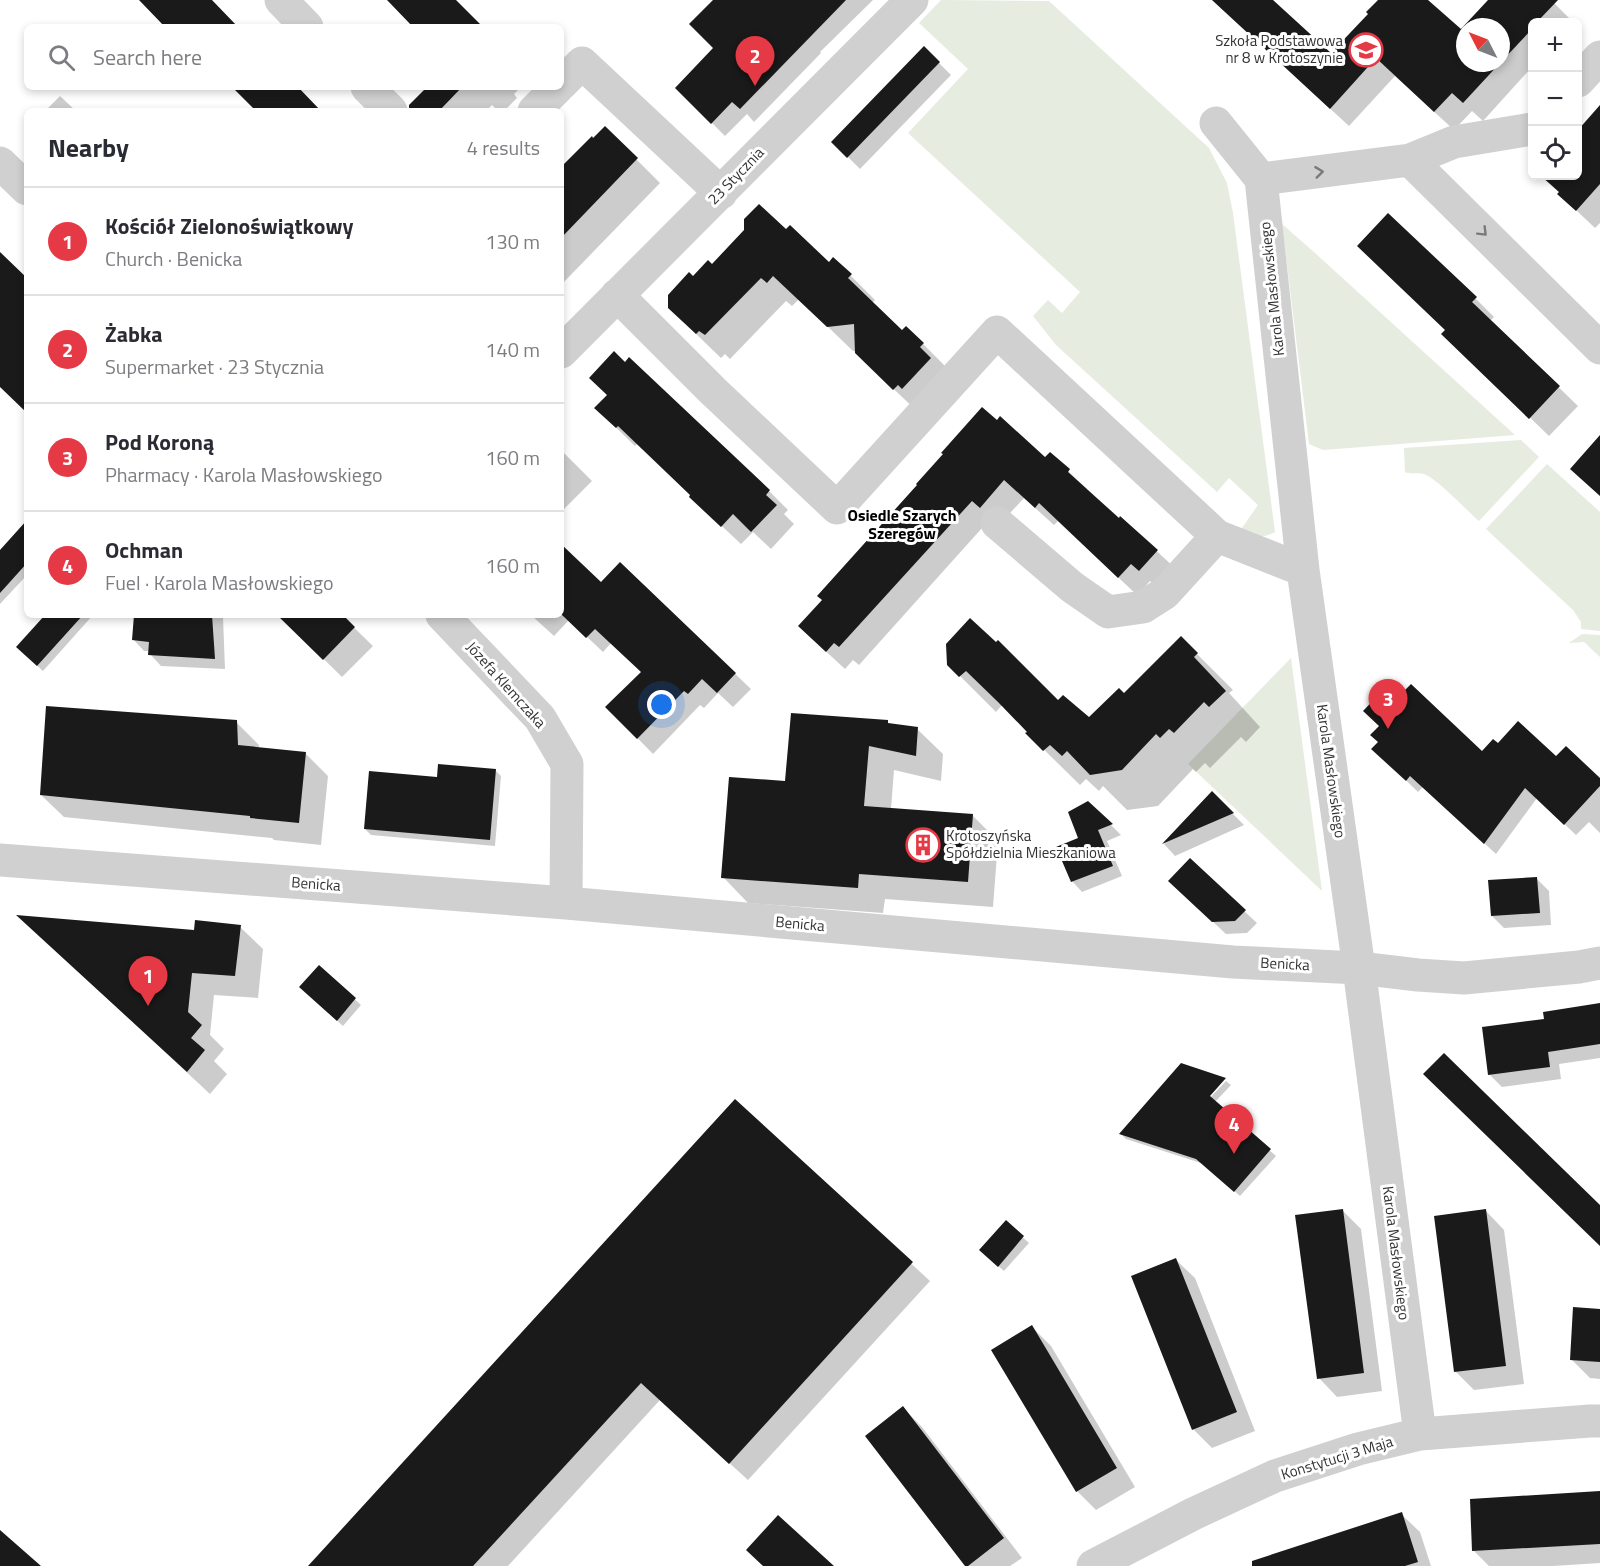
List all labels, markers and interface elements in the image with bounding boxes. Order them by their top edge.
north arrow [1456,18,1510,72]
map controls [1528,18,1582,180]
button: + [1528,18,1582,72]
search box [24,24,564,90]
place label: Szkoła Podstawowa nr 8 w Krotoszynie [1215,29,1343,69]
school or university icon: Szkoła Podstawowa nr 8 w Krotoszynie [1348,32,1384,68]
pin: 2 [736,36,774,86]
text: Search here [93,40,202,74]
icon: search [45,41,78,74]
button: − [1528,72,1582,126]
button: locate [1528,126,1582,180]
text: Nearby [48,128,129,167]
text: 4 results [467,132,540,163]
street label: 23 Stycznia [702,141,769,210]
one-way arrow [1314,166,1323,179]
text: Kościół Zielonoświątkowy [105,209,353,243]
street label: Karola Masłowskiego [1253,221,1290,357]
one-way arrow [1476,225,1487,236]
text: 1 [62,226,73,257]
text: 130 m [485,226,540,257]
text: Church · Benicka [105,243,242,274]
text: Żabka [105,317,163,351]
text: 2 [62,334,73,365]
text: 140 m [485,334,540,365]
text: Supermarket · 23 Stycznia [105,351,324,382]
text: Pod Koroną [105,425,214,459]
text: 3 [62,442,73,473]
text: 160 m [485,442,540,473]
text: Pharmacy · Karola Masłowskiego [105,459,383,490]
district label: Osiedle Szarych Szeregów [847,503,957,545]
text: Ochman [105,533,183,567]
text: 4 [62,550,73,581]
text: 160 m [485,550,540,581]
text: Fuel · Karola Masłowskiego [105,567,334,598]
street label: Józefa Klemczaka [461,636,552,734]
pin: 3 [1368,680,1408,729]
your location [647,690,676,719]
street label: Karola Masłowskiego [1311,703,1352,839]
place label: Krotoszyńska Spółdzielnia Mieszkaniowa [946,824,1116,864]
building icon: Krotoszyńska Spółdzielnia Mieszkaniowa [905,827,941,863]
street label: Benicka [291,870,342,897]
street label: Benicka [774,910,826,937]
street label: Benicka [1260,951,1311,976]
pin: 1 [128,956,168,1006]
pin: 4 [1214,1104,1254,1154]
street label: Karola Masłowskiego [1377,1185,1416,1321]
street label: Konstytucji 3 Maja [1278,1429,1396,1485]

